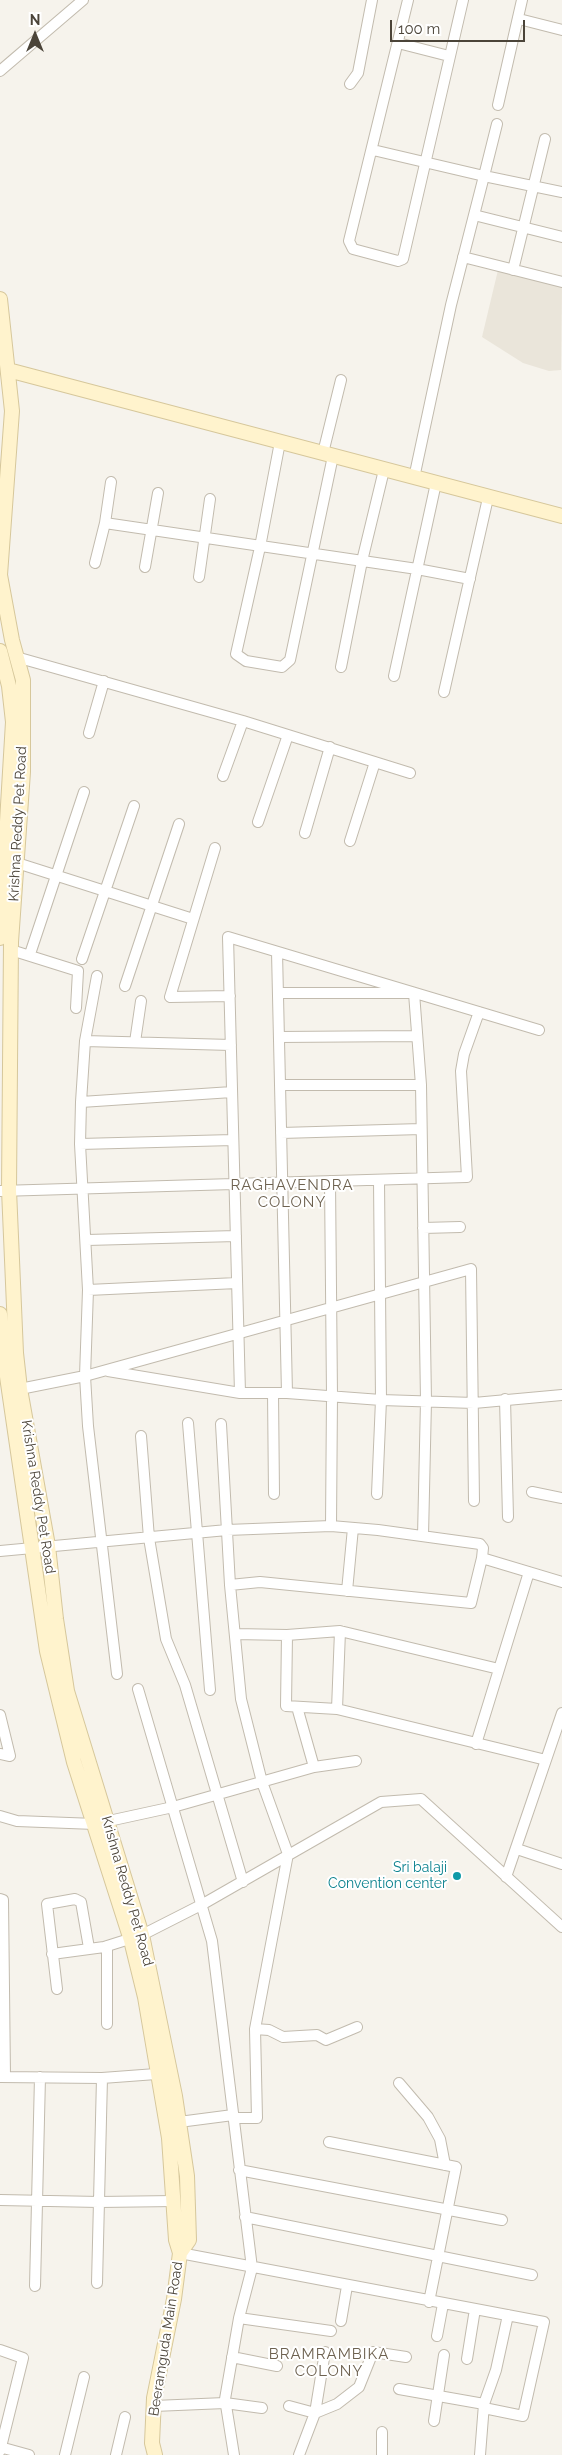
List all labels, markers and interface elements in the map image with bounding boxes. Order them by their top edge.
north arrow [10,10,60,60]
scale bar [392,10,527,42]
text: N [30,12,40,28]
text: 100 m [398,20,440,38]
street label: Krishna Reddy Pet Road [6,746,30,902]
district label: RAGHAVENDRA COLONY [229,1176,355,1211]
street label: Krishna Reddy Pet Road [18,1419,58,1575]
street label: Krishna Reddy Pet Road [97,1814,157,1968]
place label: Sri balaji Convention center [328,1860,447,1892]
marker: Sri balaji Convention center [451,1870,463,1882]
street label: Beeramguda Main Road [145,2261,187,2417]
district label: BRAMRAMBIKA COLONY [267,2345,391,2380]

